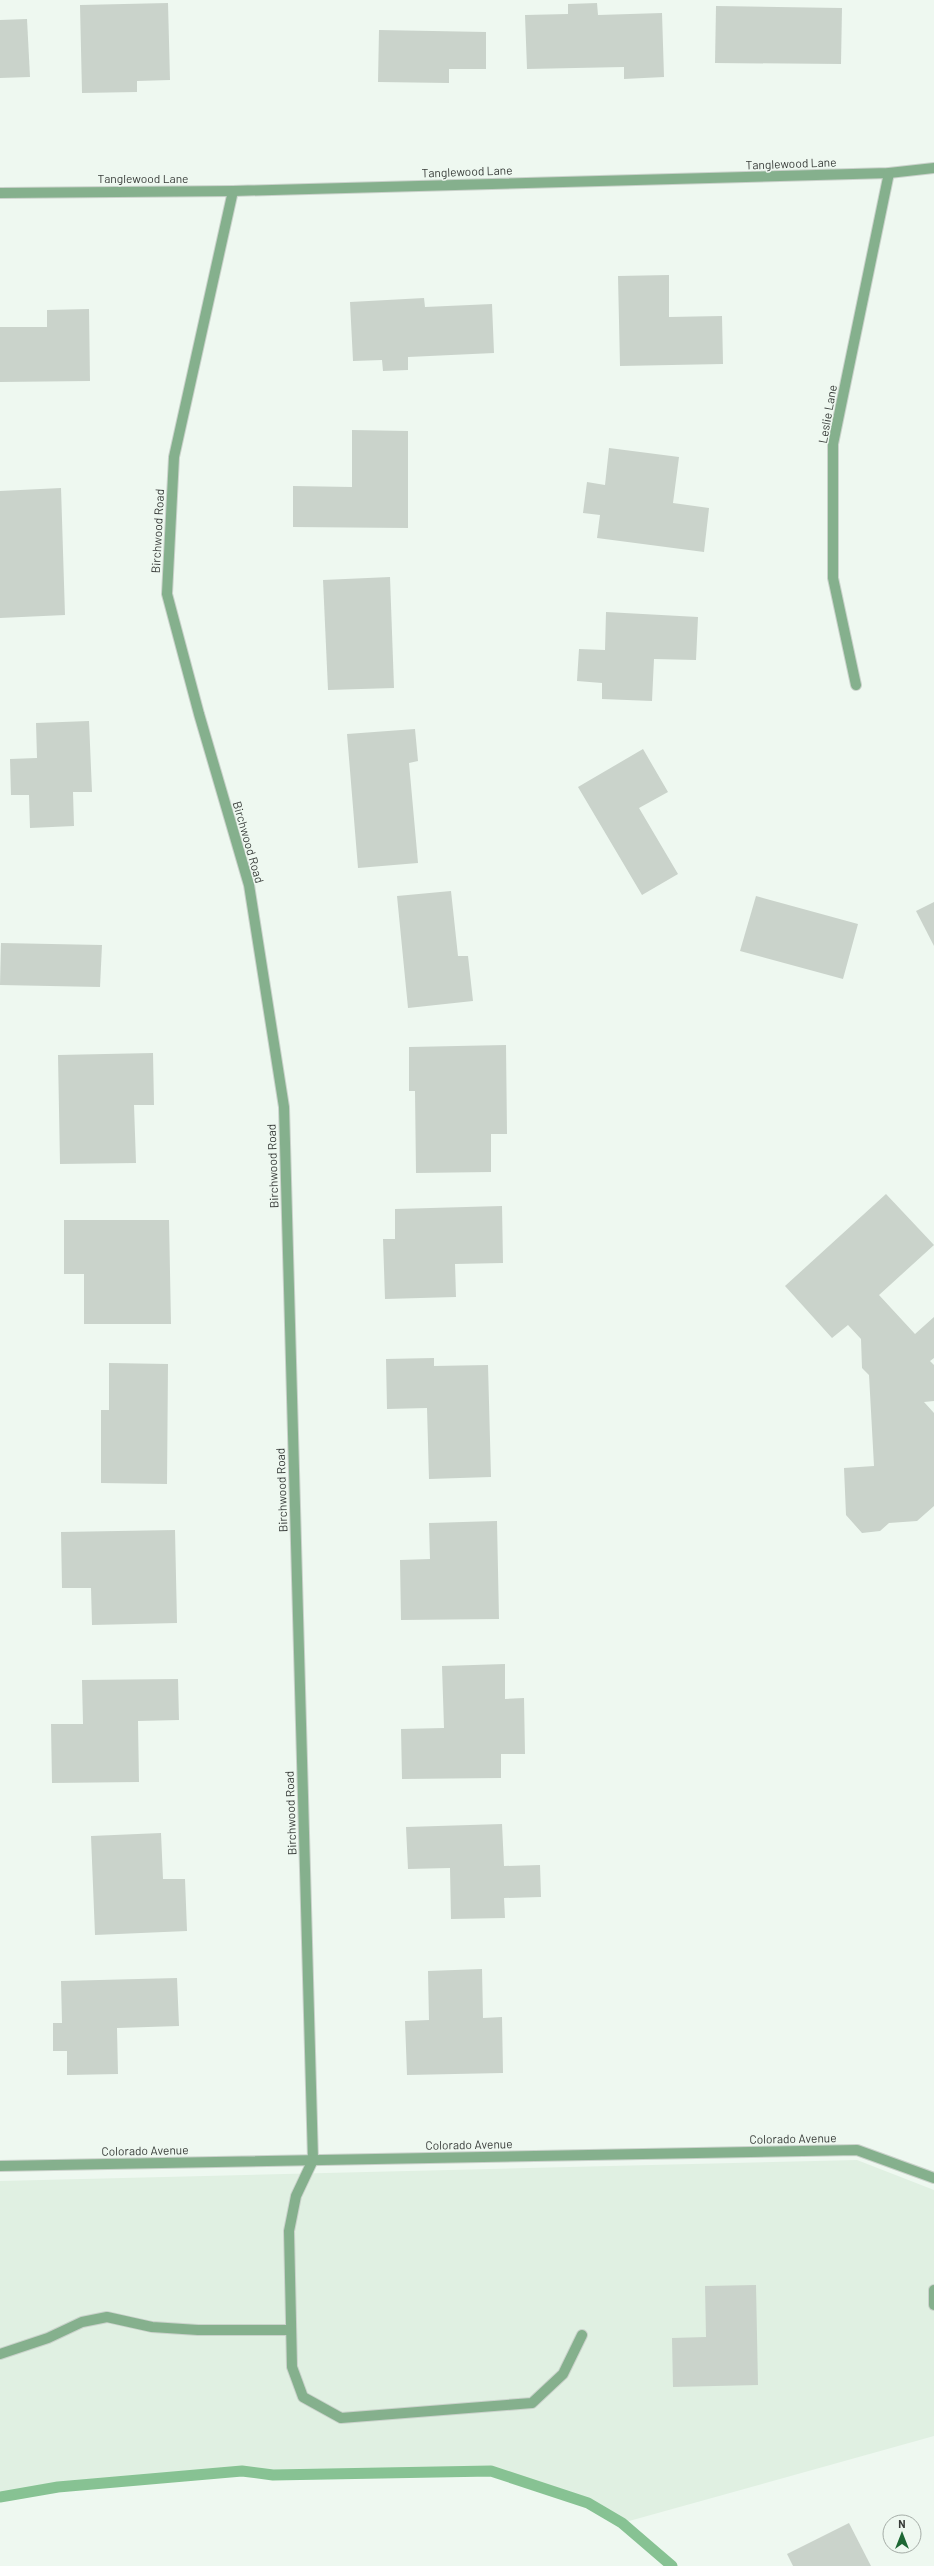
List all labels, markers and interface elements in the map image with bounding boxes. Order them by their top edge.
street label: Tanglewood Lane [745,154,837,172]
street label: Tanglewood Lane [421,162,513,180]
street label: Tanglewood Lane [98,171,188,185]
street label: Leslie Lane [815,384,839,444]
street label: Birchwood Road [148,488,166,574]
street label: Birchwood Road [231,799,267,885]
street label: Birchwood Road [264,1124,280,1208]
street label: Birchwood Road [273,1448,289,1532]
street label: Birchwood Road [282,1771,298,1855]
street label: Colorado Avenue [749,2130,837,2146]
street label: Colorado Avenue [425,2136,513,2152]
street label: Colorado Avenue [101,2142,189,2158]
north arrow [882,2514,922,2554]
text: N [898,2517,906,2530]

